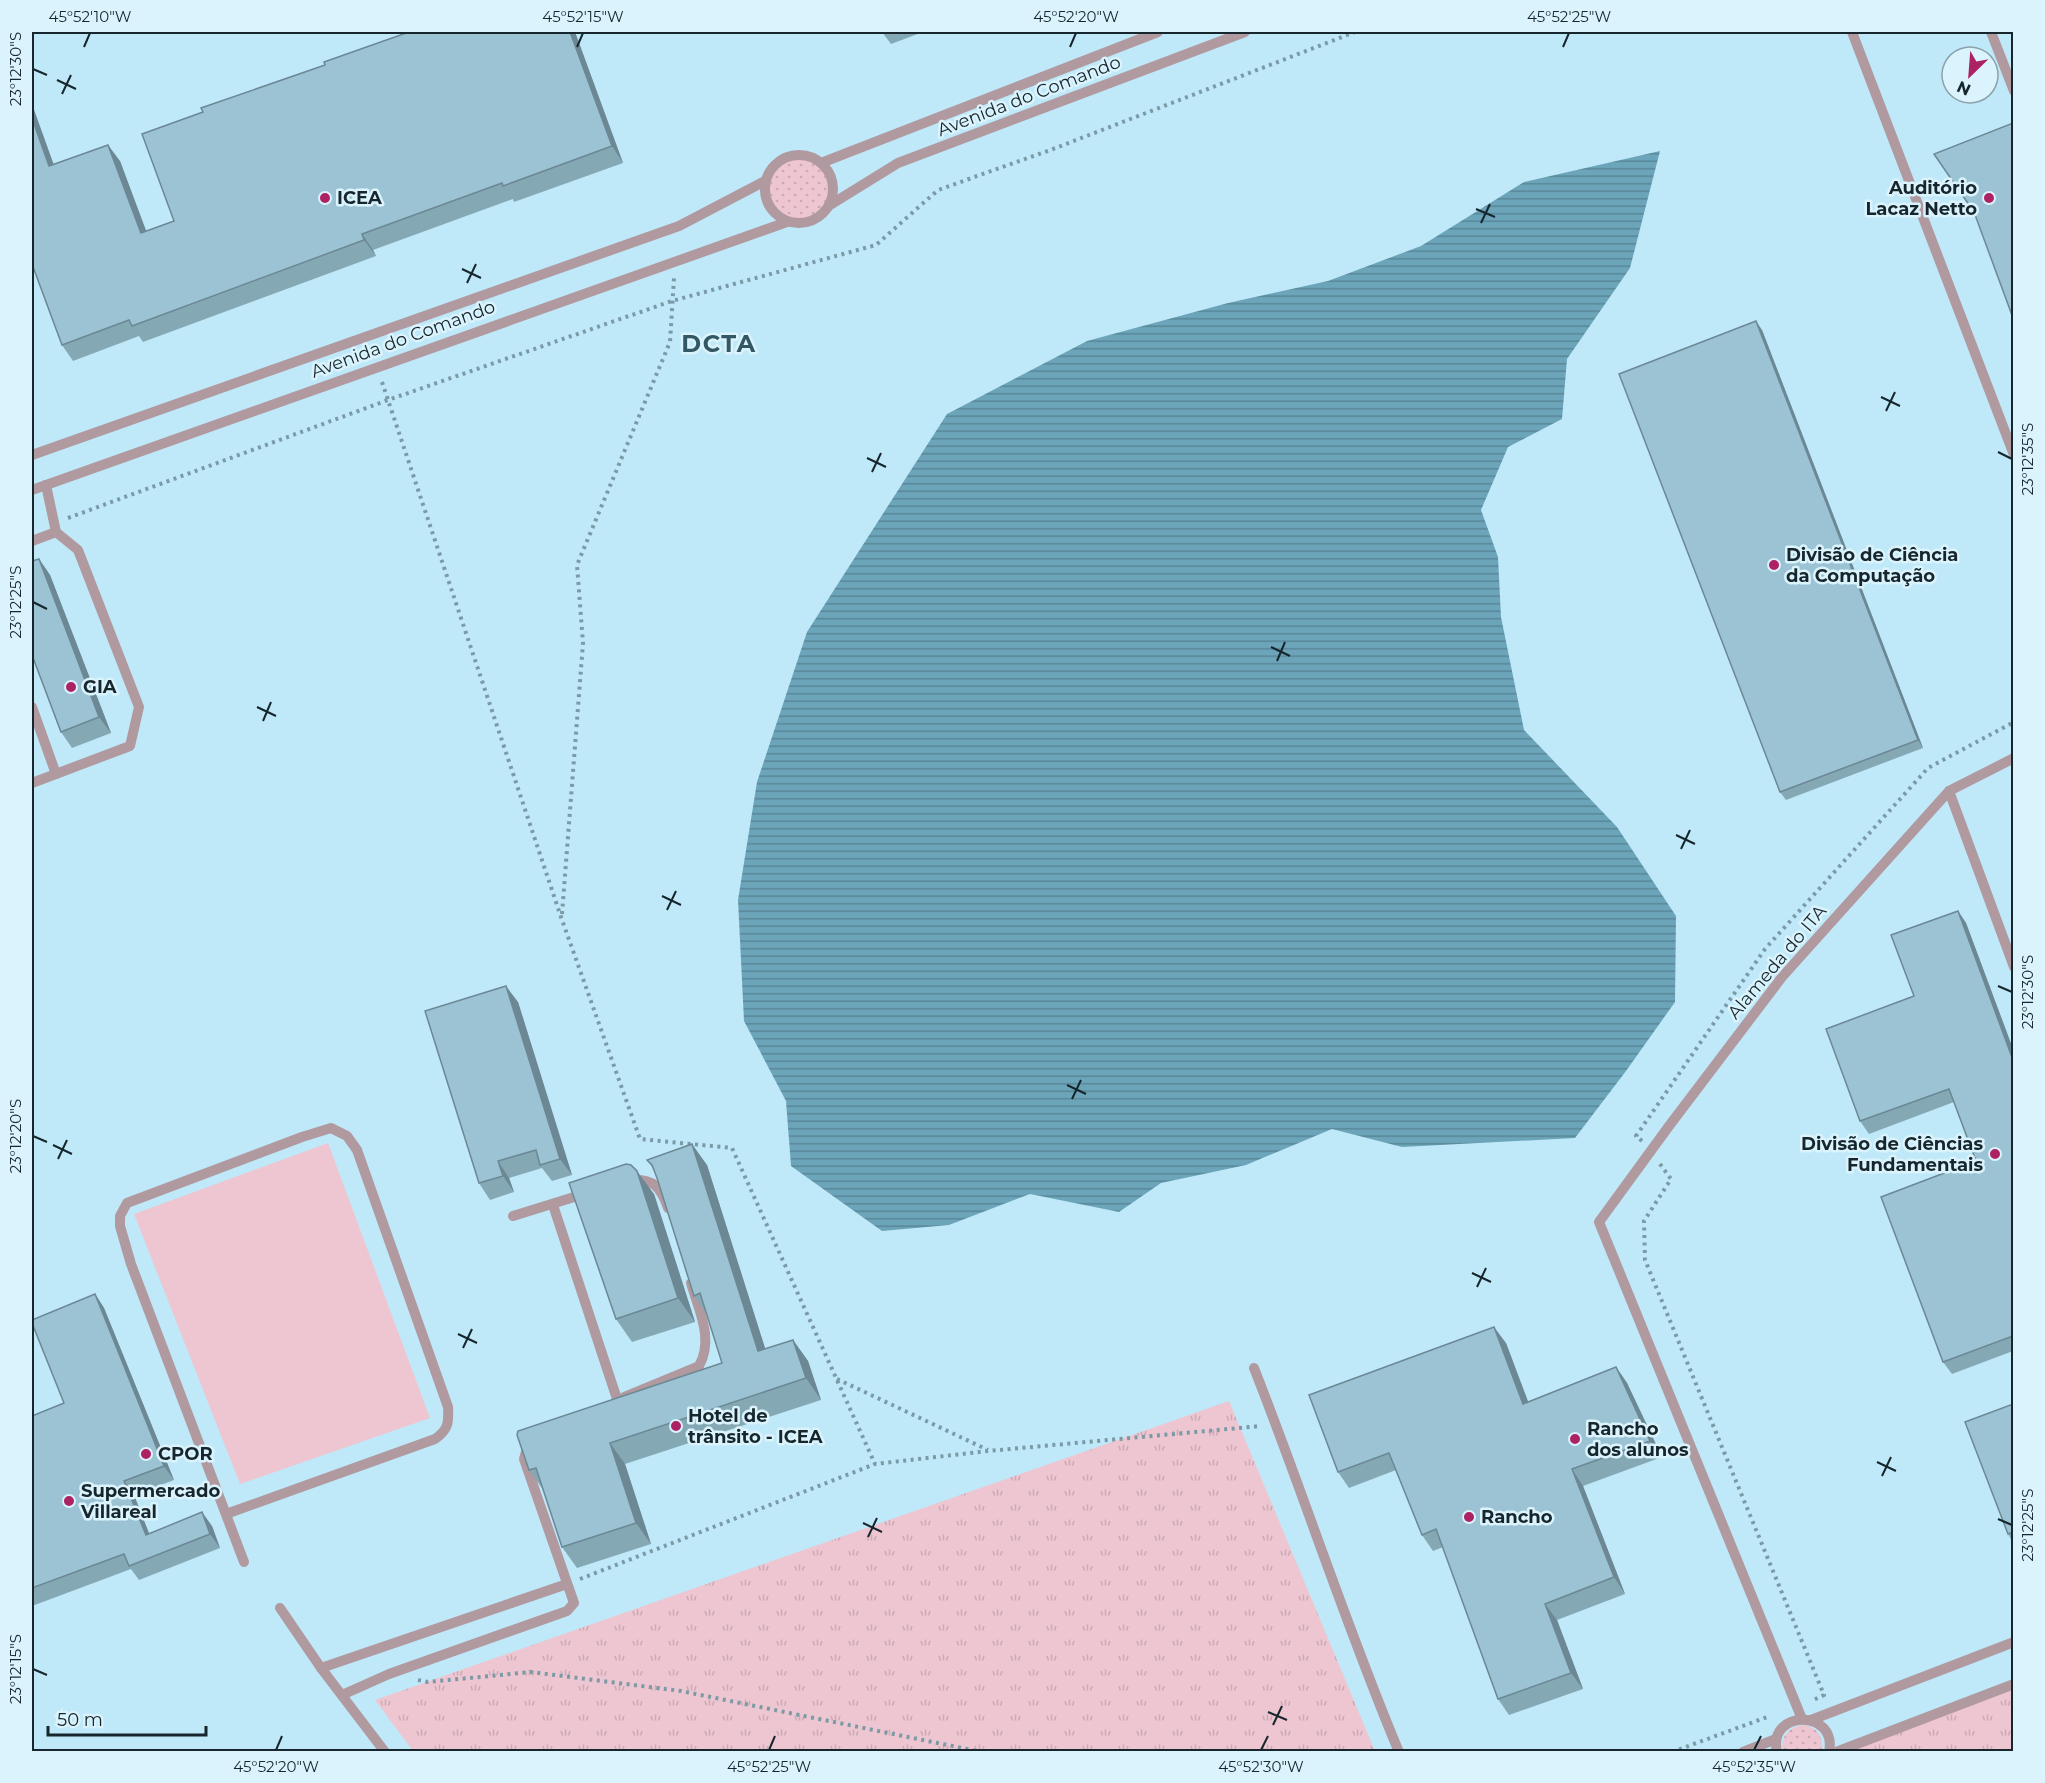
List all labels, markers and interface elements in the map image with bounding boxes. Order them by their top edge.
text: 45°52'10"W [49,7,132,26]
text: 45°52'15"W [542,7,624,26]
text: 45°52'20"W [1033,7,1119,26]
text: 45°52'25"W [1527,7,1611,26]
text: 23°12'30"S [6,32,25,106]
north arrow [1940,45,2000,105]
street label: Avenida do Comando [934,51,1124,141]
text: N [1954,77,1974,99]
place label: Auditório Lacaz Netto [1865,177,1977,220]
place label: ICEA [337,187,382,209]
marker: ICEA [318,191,332,205]
marker: Auditório Lacaz Netto [1982,191,1996,205]
street label: Avenida do Comando [308,295,498,383]
district label: DCTA [681,329,757,358]
text: 23°12'35"S [2018,423,2037,495]
place label: Divisão de Ciência da Computação [1786,544,1958,587]
marker: Divisão de Ciência da Computação [1767,558,1781,572]
text: 23°12'25"S [6,566,25,638]
place label: GIA [83,676,117,698]
marker: GIA [64,680,78,694]
street label: Alameda do ITA [1723,900,1831,1024]
text: 23°12'30"S [2018,955,2037,1029]
text: 23°12'20"S [6,1099,25,1173]
place label: Divisão de Ciências Fundamentais [1801,1133,1983,1176]
marker: Divisão de Ciências Fundamentais [1988,1147,2002,1161]
place label: Hotel de trânsito - ICEA [688,1405,823,1448]
place label: Rancho dos alunos [1587,1418,1689,1461]
marker: Hotel de trânsito - ICEA [669,1419,683,1433]
marker: Rancho dos alunos [1568,1432,1582,1446]
place label: CPOR [158,1443,213,1465]
marker: CPOR [139,1447,153,1461]
place label: Supermercado Villareal [80,1480,221,1523]
text: 23°12'25"S [2018,1489,2037,1561]
marker: Supermercado Villareal [62,1494,76,1508]
place label: Rancho [1481,1506,1553,1528]
marker: Rancho [1462,1510,1476,1524]
text: 23°12'15"S [6,1634,25,1704]
scale bar [48,1699,206,1737]
text: 50 m [57,1709,103,1731]
text: 45°52'20"W [233,1757,319,1776]
text: 45°52'25"W [727,1757,811,1776]
text: 45°52'30"W [1218,1757,1304,1776]
text: 45°52'35"W [1712,1757,1796,1776]

